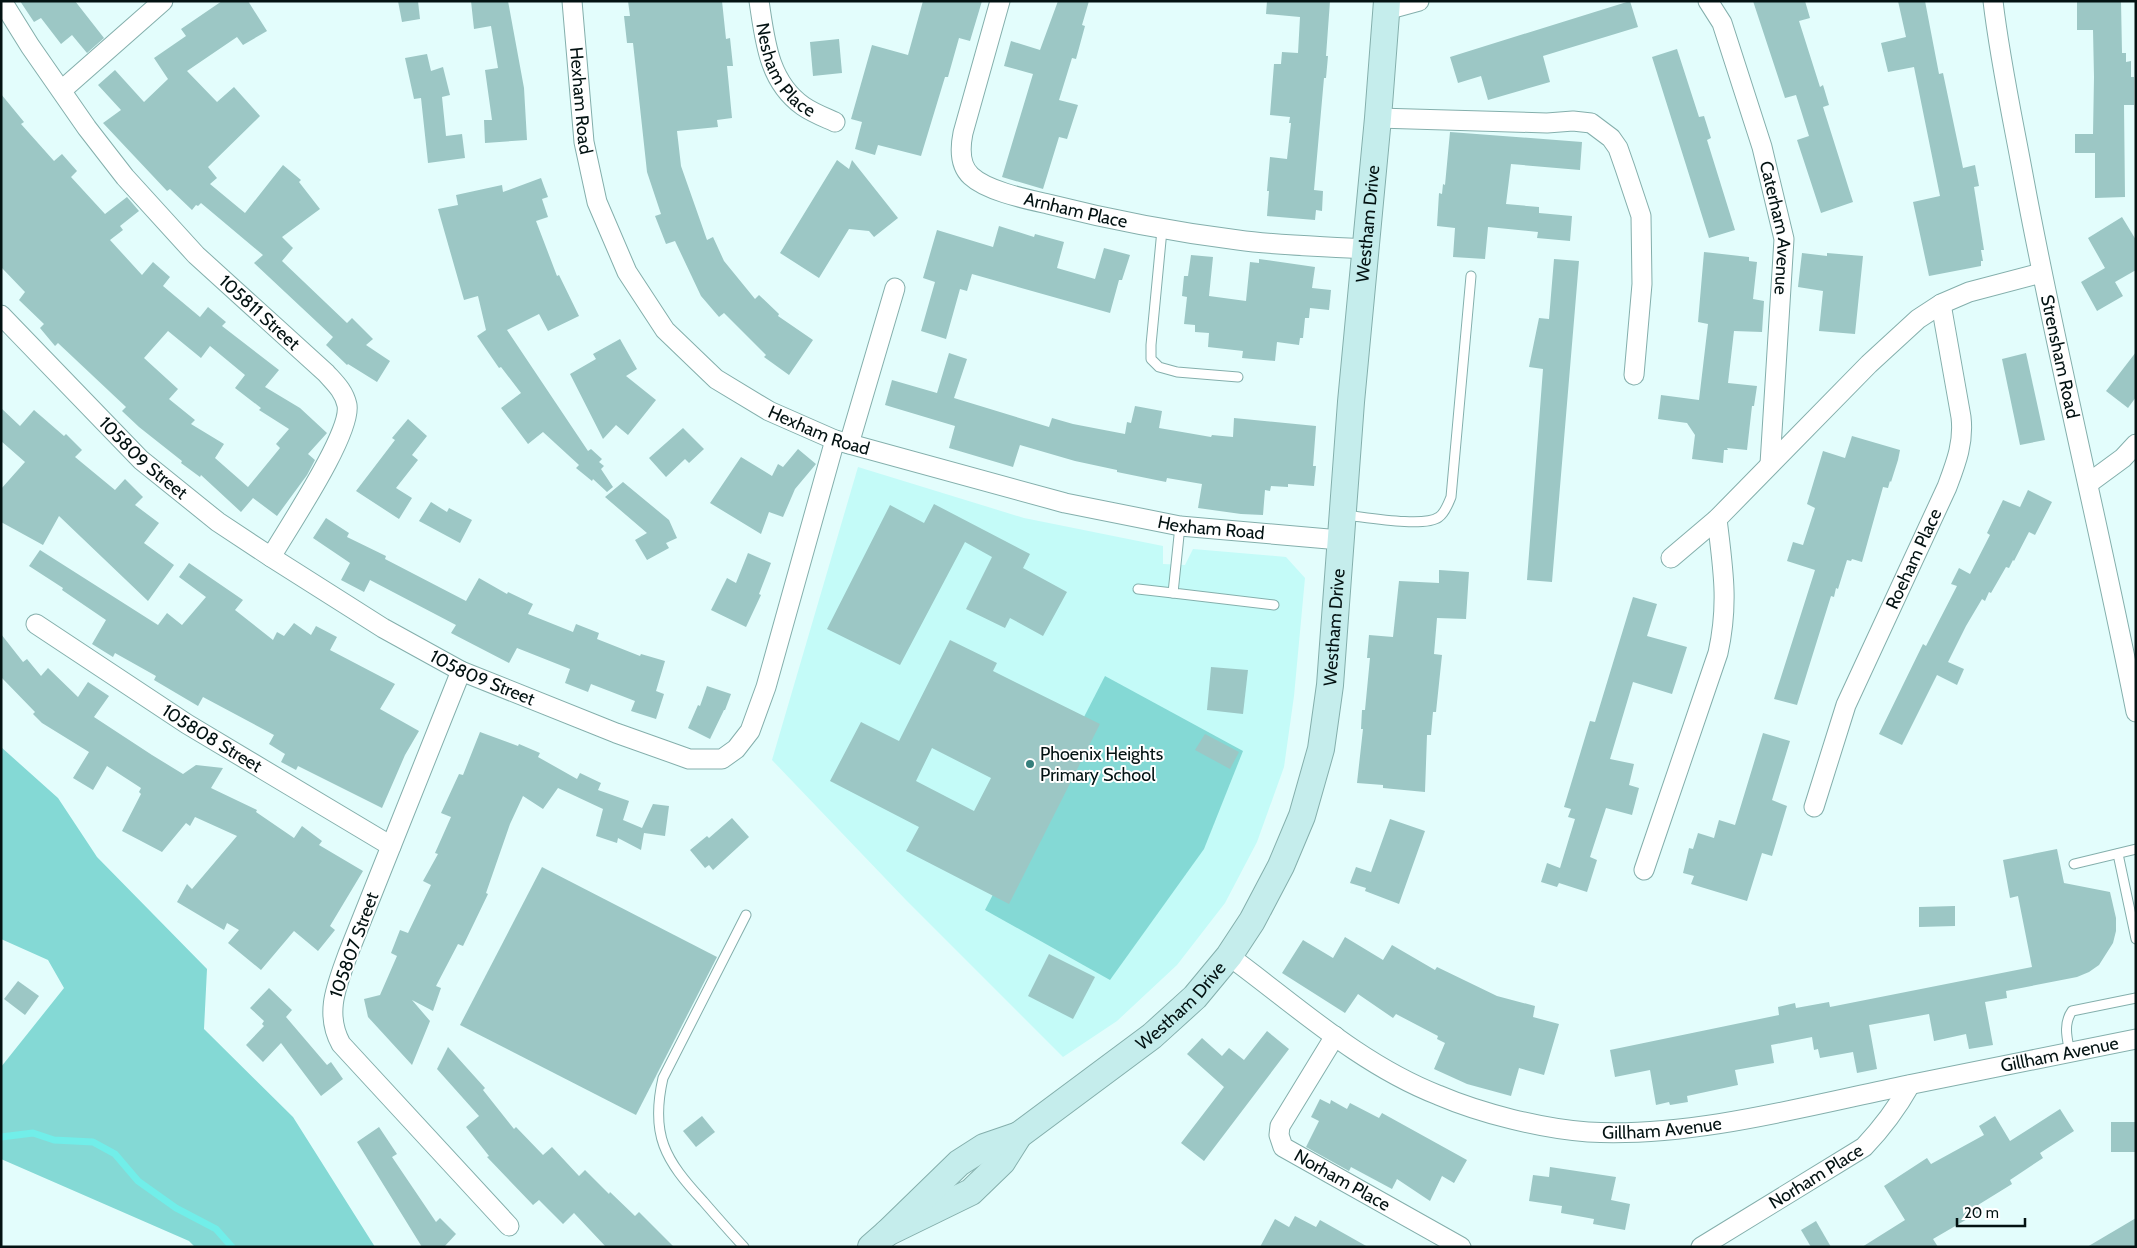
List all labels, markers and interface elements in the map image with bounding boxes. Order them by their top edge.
street label: Nesham Place [751,21,819,122]
street label: Hexham Road [565,46,597,156]
street label: Caterham Avenue [1755,159,1795,296]
street label: Westham Drive [1351,164,1384,283]
street label: Arnham Place [1022,188,1129,233]
street label: 105811 Street [215,270,304,355]
street label: Strensham Road [2036,293,2084,421]
street label: Hexham Road [765,401,872,460]
street label: 105809 Street [94,412,192,504]
street label: Roeham Place [1881,505,1946,613]
street label: Hexham Road [1156,511,1266,544]
street label: Westham Drive [1319,568,1350,687]
street label: 105809 Street [426,645,538,710]
street label: 105808 Street [158,700,266,777]
place label: Phoenix Heights Primary School [1040,743,1163,786]
marker: Phoenix Heights Primary School [1024,758,1036,770]
street label: 105807 Street [325,889,383,1001]
street label: Westham Drive [1132,957,1231,1055]
street label: Gillham Avenue [1999,1032,2120,1077]
street label: Gillham Avenue [1602,1112,1723,1144]
street label: Norham Place [1765,1139,1867,1214]
street label: Norham Place [1290,1145,1394,1216]
scale bar [1957,1196,2024,1228]
text: 20 m [1964,1204,1999,1222]

